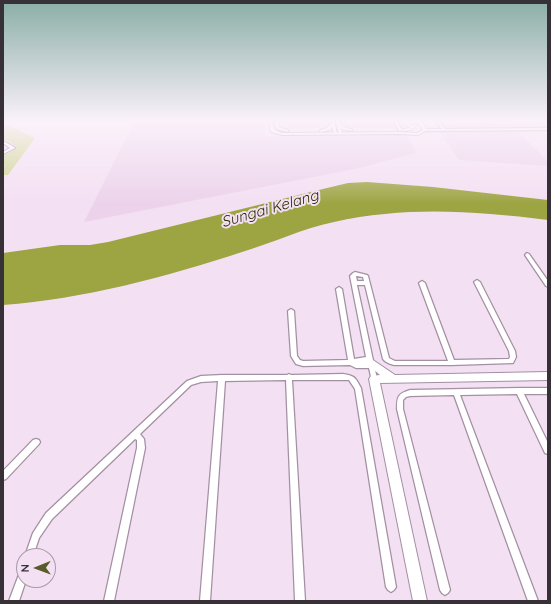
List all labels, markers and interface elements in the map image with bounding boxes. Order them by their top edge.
water label: Sungai Kelang [219,187,321,231]
north arrow [16,548,56,588]
text: N [18,564,32,572]

